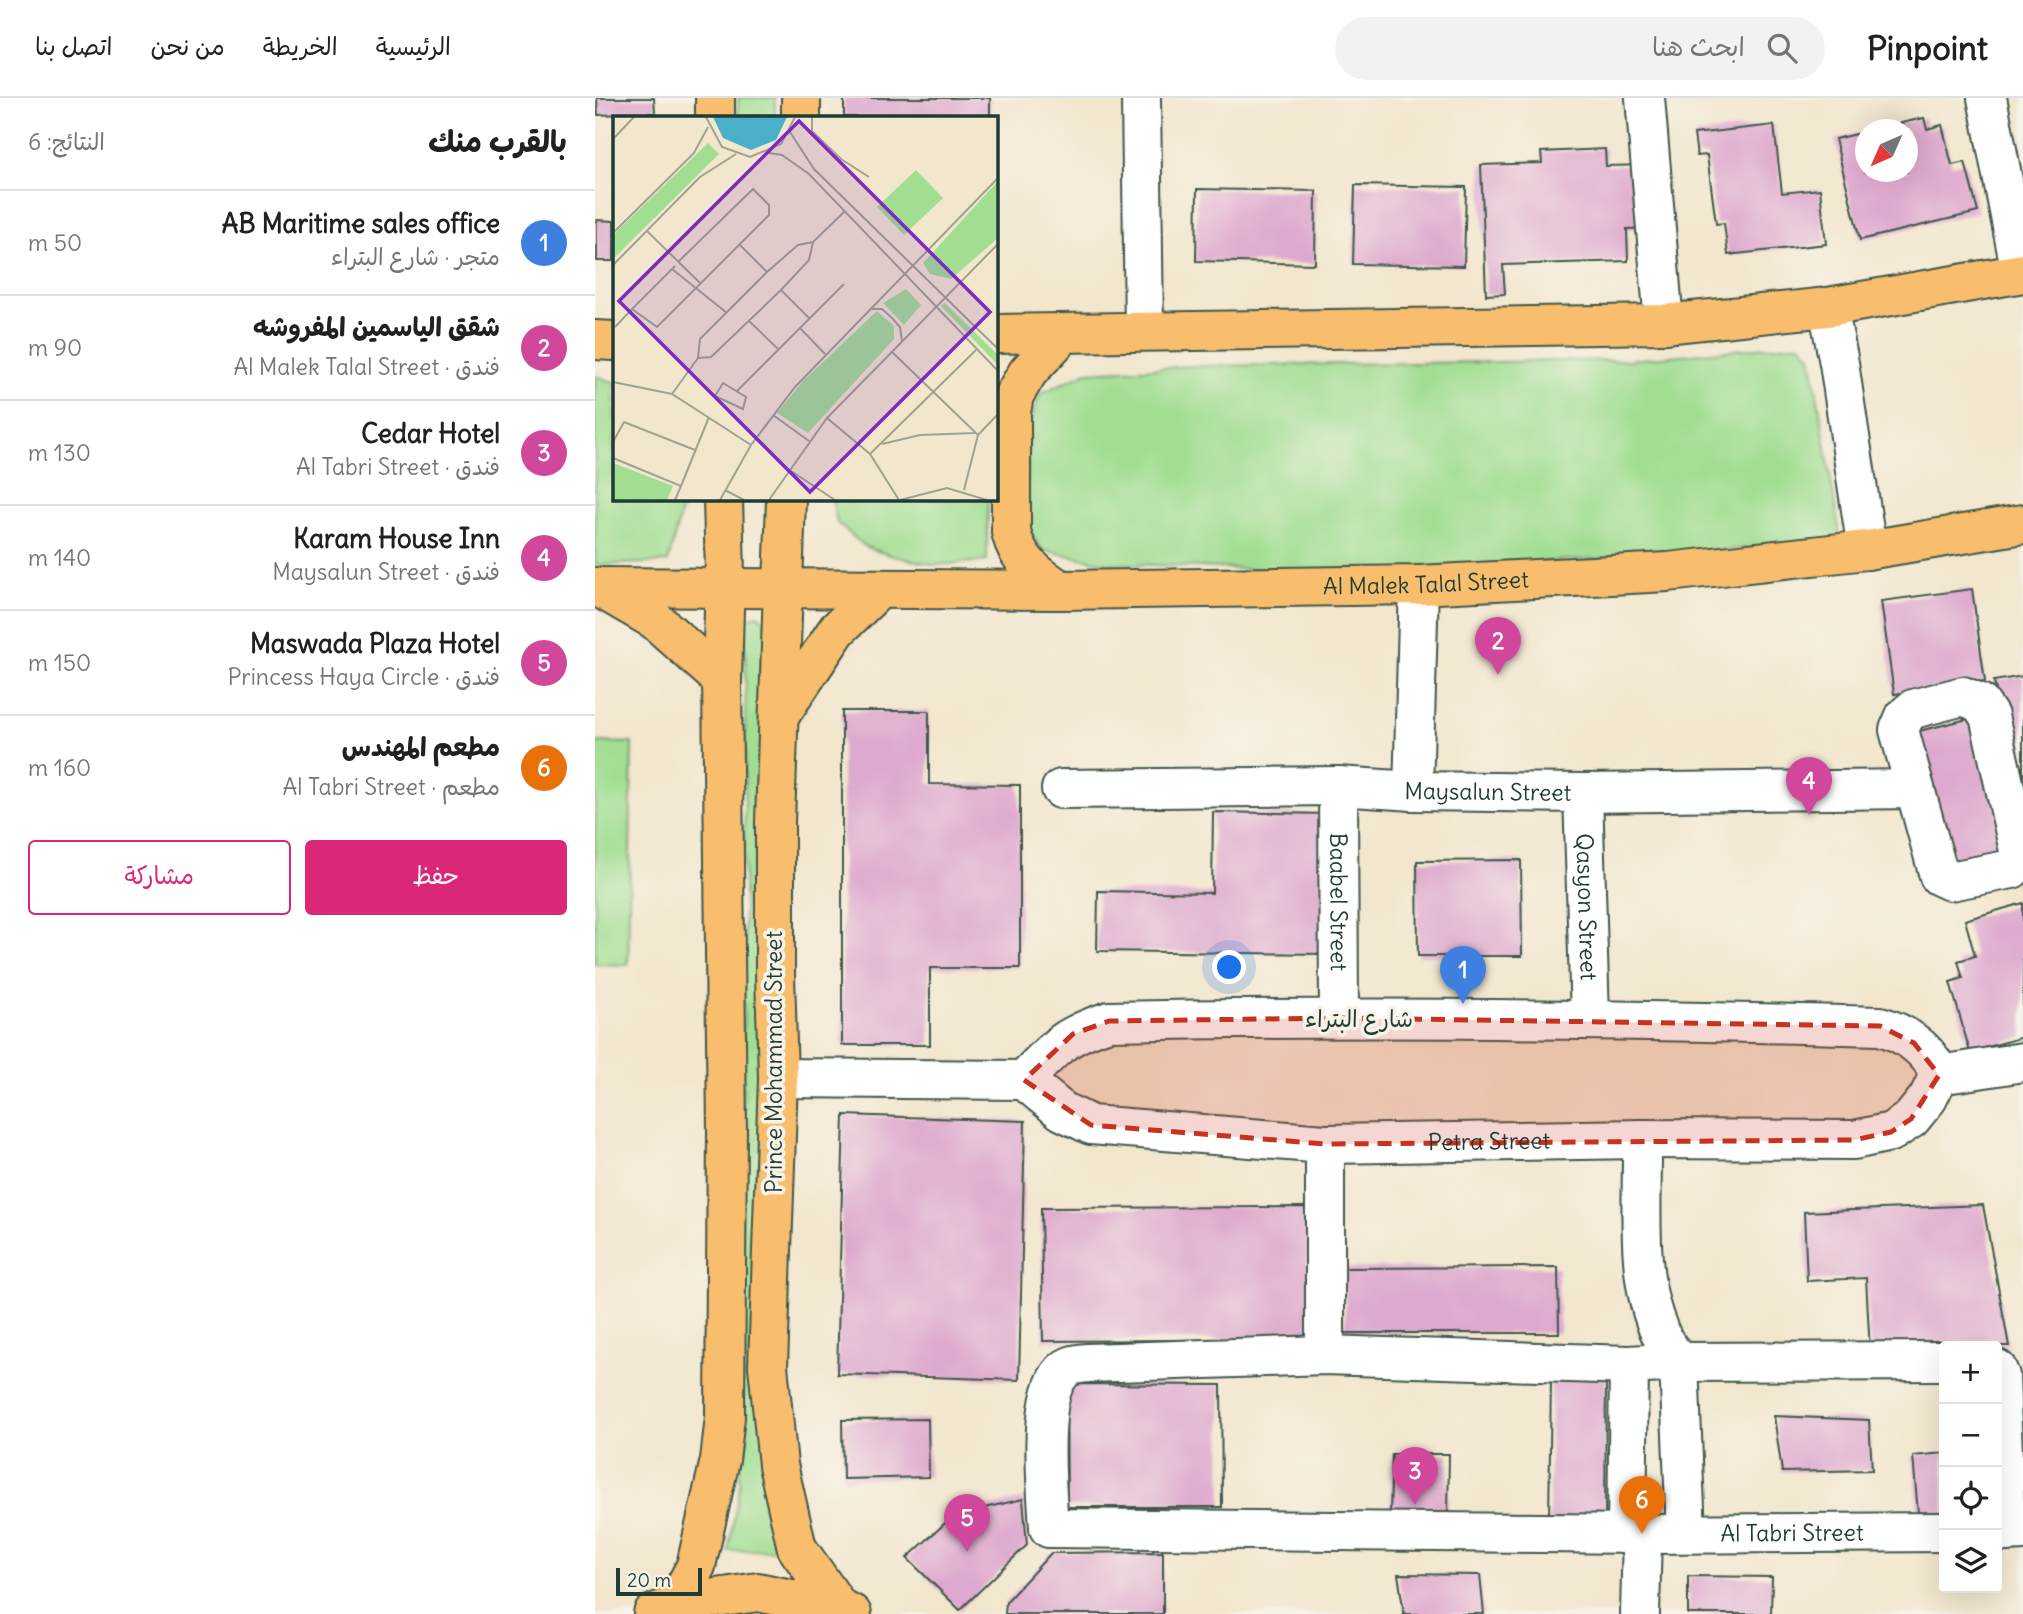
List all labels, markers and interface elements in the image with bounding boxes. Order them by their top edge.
search box [1335,17,1825,80]
text: Pinpoint [1867,27,1988,69]
icon: search [1763,29,1801,67]
text: ابحث هنا [1652,30,1745,63]
text: اتصل بنا [35,31,113,61]
text: من نحن [151,31,225,61]
text: الخريطة [263,31,338,61]
text: الرئيسية [376,31,451,61]
inset map [613,116,997,500]
north arrow [1855,119,1918,182]
text: بالقرب منك [428,122,567,160]
text: النتائج: 6 [28,127,105,156]
text: AB Maritime sales office [222,207,500,240]
text: 50 m [28,228,82,257]
text: 1 [539,228,549,257]
text: متجر · شارع البتراء [331,242,500,271]
text: شقق الياسمين المفروشه [253,310,500,343]
text: 90 m [28,333,82,362]
text: 2 [538,333,550,362]
text: فندق · Al Malek Talal Street [233,352,500,381]
text: Cedar Hotel [361,417,500,450]
text: 130 m [28,438,91,467]
text: 3 [537,438,551,467]
text: فندق · Al Tabri Street [296,452,500,481]
text: Karam House Inn [293,522,500,555]
text: 140 m [28,543,91,572]
text: 4 [537,543,551,572]
text: فندق · Maysalun Street [272,557,500,586]
street label: Al Malek Talal Street [1323,564,1530,600]
pin: 2 [1475,617,1521,675]
text: Maswada Plaza Hotel [250,627,500,660]
text: 150 m [28,648,91,677]
text: 5 [537,648,551,677]
text: فندق · Princess Haya Circle [227,662,500,691]
text: مطعم المهندس [342,730,500,763]
text: 160 m [28,753,91,782]
text: 6 [537,753,551,782]
pin: 4 [1786,757,1832,815]
text: مطعم · Al Tabri Street [283,772,500,801]
street label: Maysalun Street [1404,776,1572,807]
street label: Baabel Street [1324,833,1354,972]
street label: Qasyon Street [1570,833,1604,981]
button: مشاركة [28,840,291,915]
button: حفظ [305,840,567,915]
street label: Prince Mohammad Street [759,931,788,1193]
pin: 1 [1440,946,1486,1004]
your location [1212,950,1246,984]
street label: شارع البتراء [1305,1004,1413,1035]
street label: Petra Street [1428,1125,1551,1156]
map controls [1939,1341,2002,1593]
button: + [1939,1341,2002,1404]
button: − [1939,1404,2002,1467]
pin: 3 [1392,1447,1438,1505]
button: locate [1939,1467,2002,1530]
pin: 6 [1619,1476,1665,1534]
pin: 5 [944,1494,990,1552]
street label: Al Tabri Street [1720,1518,1864,1547]
button: layers [1939,1530,2002,1593]
scale bar [616,1565,702,1597]
text: 20 m [627,1568,671,1592]

